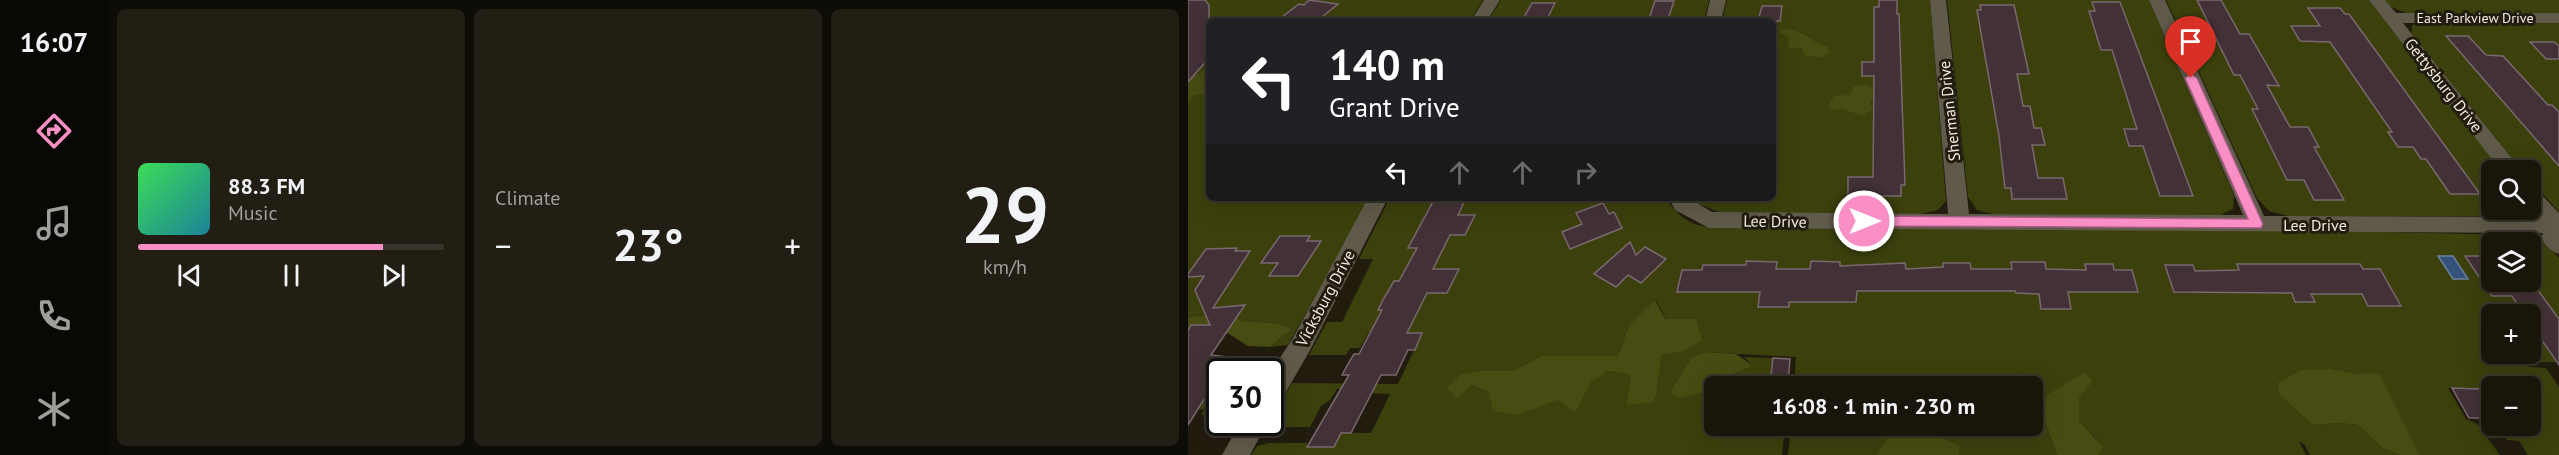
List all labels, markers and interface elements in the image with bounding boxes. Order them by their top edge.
street label: East Parkview Drive [2417,9,2534,27]
pin [2165,16,2216,78]
text: 16:07 [20,25,88,59]
icon: arrive [2174,25,2207,58]
street label: Gettysburg Drive [2401,34,2487,136]
text: 140 m [1329,37,1445,92]
icon: left [1230,42,1308,120]
street label: Sherman Drive [1934,60,1964,162]
text: Grant Drive [1329,90,1460,124]
icon: directions [33,110,75,152]
icon: left [1380,156,1413,189]
icon: ahead [1443,156,1476,189]
icon: ahead [1506,156,1539,189]
icon: right [1569,156,1602,189]
map controls [2481,160,2541,436]
button: search [2481,160,2541,220]
text: 29 [961,164,1049,265]
text: 88.3 FM [228,172,305,200]
text: Climate [495,185,561,211]
position arrow [1832,189,1896,253]
text: Music [228,200,277,226]
icon: music [33,202,75,244]
street label: Lee Drive [1743,210,1807,232]
text: 23° [613,215,683,273]
street label: Lee Drive [2283,215,2347,235]
text: − [495,224,512,267]
text: + [784,224,801,267]
button: layers [2481,232,2541,292]
street label: Vicksburg Drive [1291,246,1359,351]
text: km/h [983,254,1027,280]
icon: previous [173,259,206,292]
icon: pause [275,259,308,292]
icon: next [377,259,410,292]
icon: phone [33,295,75,337]
button: + [2481,304,2541,364]
speed limit sign: 30 [1206,358,1284,436]
button: − [2481,376,2541,436]
icon: climate [33,388,75,430]
text: 16:08 · 1 min · 230 m [1772,392,1975,420]

